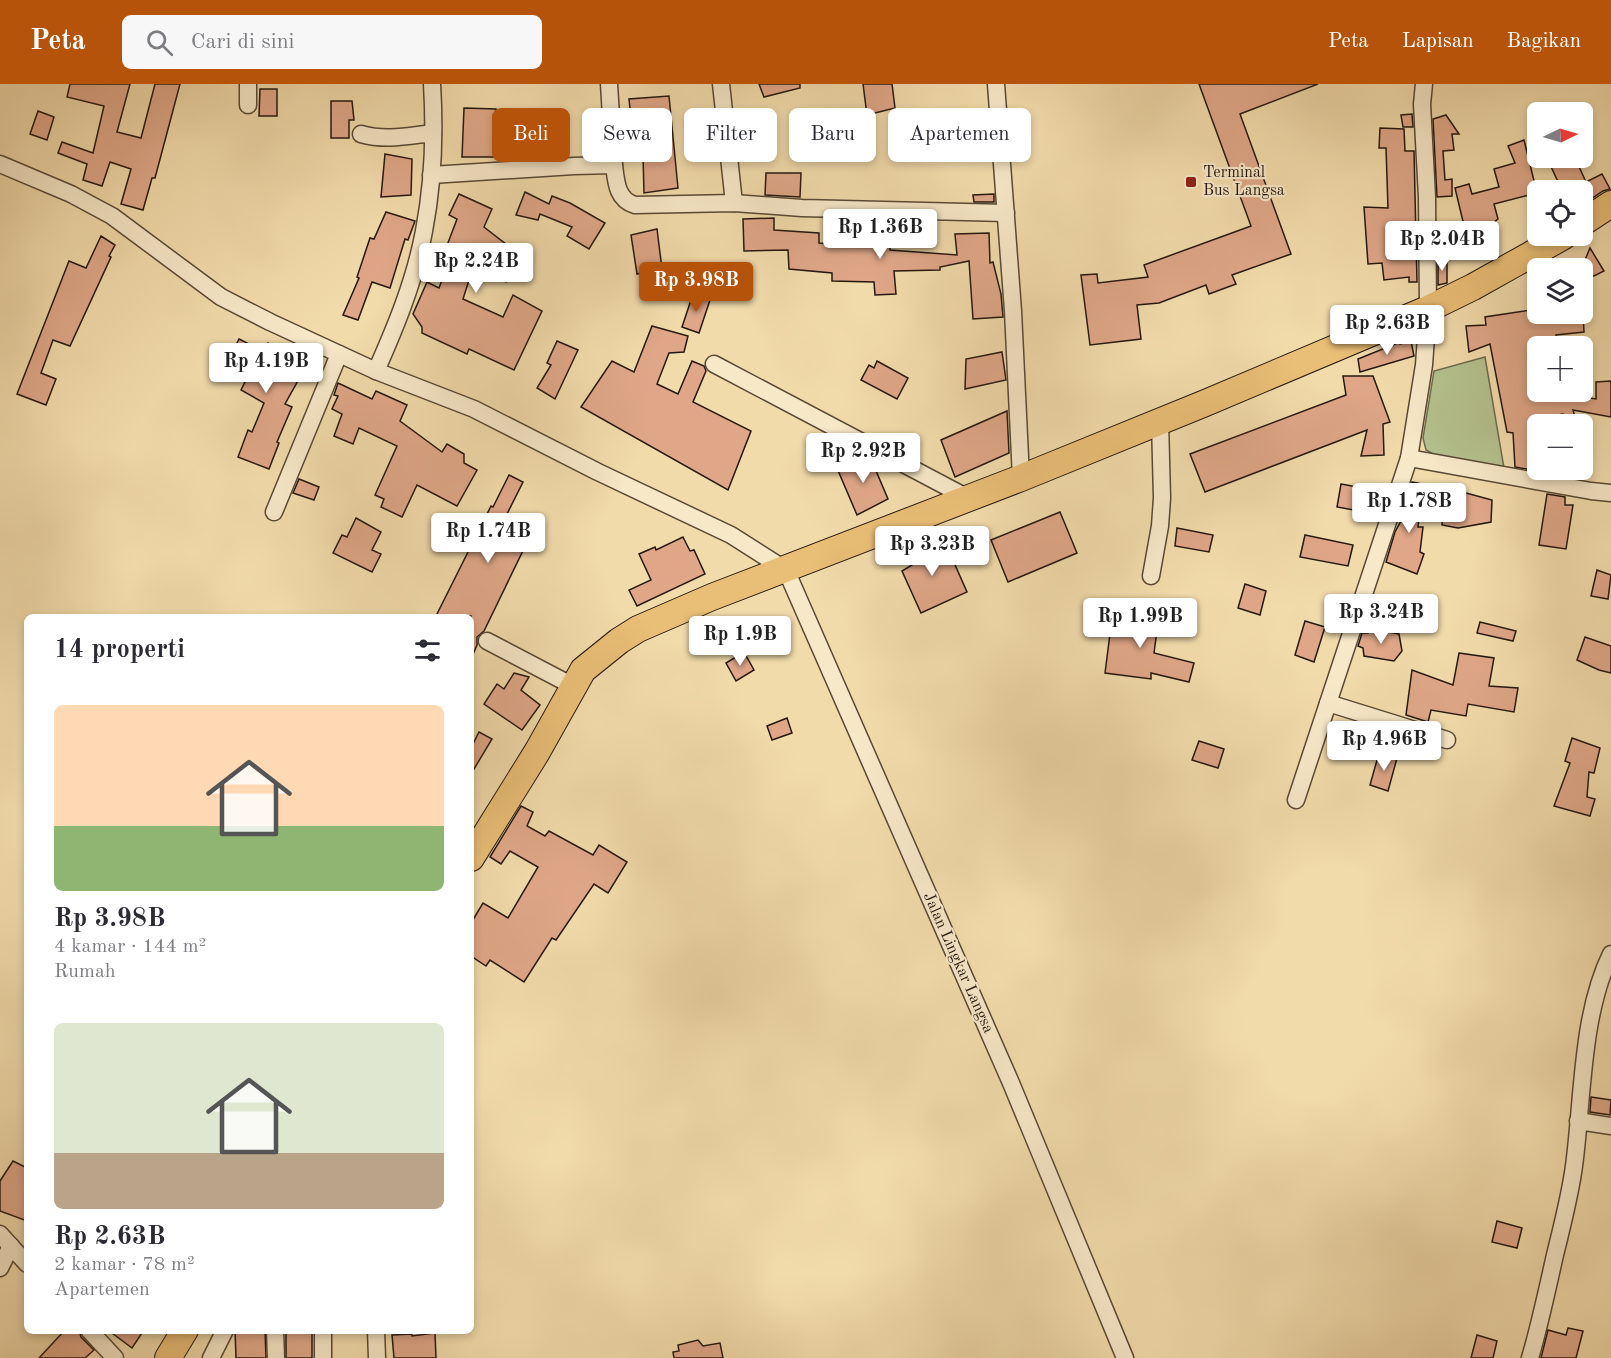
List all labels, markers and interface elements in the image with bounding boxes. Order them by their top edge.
search box [122,15,542,69]
icon: search [143,26,176,59]
text: Peta [30,28,86,56]
text: Cari di sini [191,31,294,53]
text: Peta [1328,31,1369,52]
text: Lapisan [1402,31,1473,52]
text: Bagikan [1506,31,1581,52]
north arrow [1527,102,1593,168]
map controls [1527,102,1593,480]
chip: Beli [492,108,570,162]
chip: Sewa [582,108,672,162]
chip: Filter [684,108,777,162]
chip: Baru [789,108,876,162]
chip: Apartemen [888,108,1031,162]
place label: Terminal Bus Langsa [1203,165,1285,199]
marker: Terminal Bus Langsa [1184,175,1198,189]
button: locate [1527,180,1593,246]
pin: Rp 1.36B [818,209,942,260]
text: Rp 1.36B [837,218,923,238]
pin: Rp 2.04B [1380,221,1504,272]
text: Rp 2.04B [1399,230,1485,250]
pin: Rp 2.24B [414,243,538,294]
text: Rp 2.24B [433,252,519,272]
button: layers [1527,258,1593,324]
pin: Rp 3.98B [634,262,758,313]
text: Rp 3.98B [653,271,739,291]
pin: Rp 2.63B [1325,305,1449,356]
text: Rp 2.63B [1344,314,1430,334]
button: + [1527,336,1593,402]
pin: Rp 4.19B [204,343,328,394]
text: Rp 4.19B [223,352,309,372]
button: − [1527,414,1593,480]
pin: Rp 2.92B [801,433,925,484]
text: Rp 2.92B [820,442,906,462]
pin: Rp 1.78B [1347,483,1471,534]
text: Rp 1.78B [1366,492,1452,512]
pin: Rp 1.74B [426,513,550,564]
text: Rp 1.74B [445,522,531,542]
pin: Rp 3.23B [870,526,994,577]
text: Rp 3.23B [889,535,975,555]
pin: Rp 3.24B [1319,594,1443,645]
pin: Rp 1.99B [1078,598,1202,649]
text: Rp 3.24B [1338,603,1424,623]
text: Rp 1.99B [1097,607,1183,627]
pin: Rp 1.9B [685,616,795,667]
text: Rp 1.9B [703,625,777,645]
icon: filters [411,634,444,667]
text: 14 properti [54,637,185,663]
pin: Rp 4.96B [1322,721,1446,772]
text: Rp 4.96B [1341,730,1427,750]
icon: home [195,744,303,852]
street label: Jalan Lingkar Langsa [920,890,996,1036]
text: Rp 3.98B [54,906,165,932]
text: 4 kamar · 144 m² [54,937,206,957]
text: Rumah [54,962,116,982]
icon: home [195,1062,303,1170]
text: Rp 2.63B [54,1224,165,1250]
text: 2 kamar · 78 m² [54,1255,195,1275]
text: Apartemen [54,1280,150,1300]

